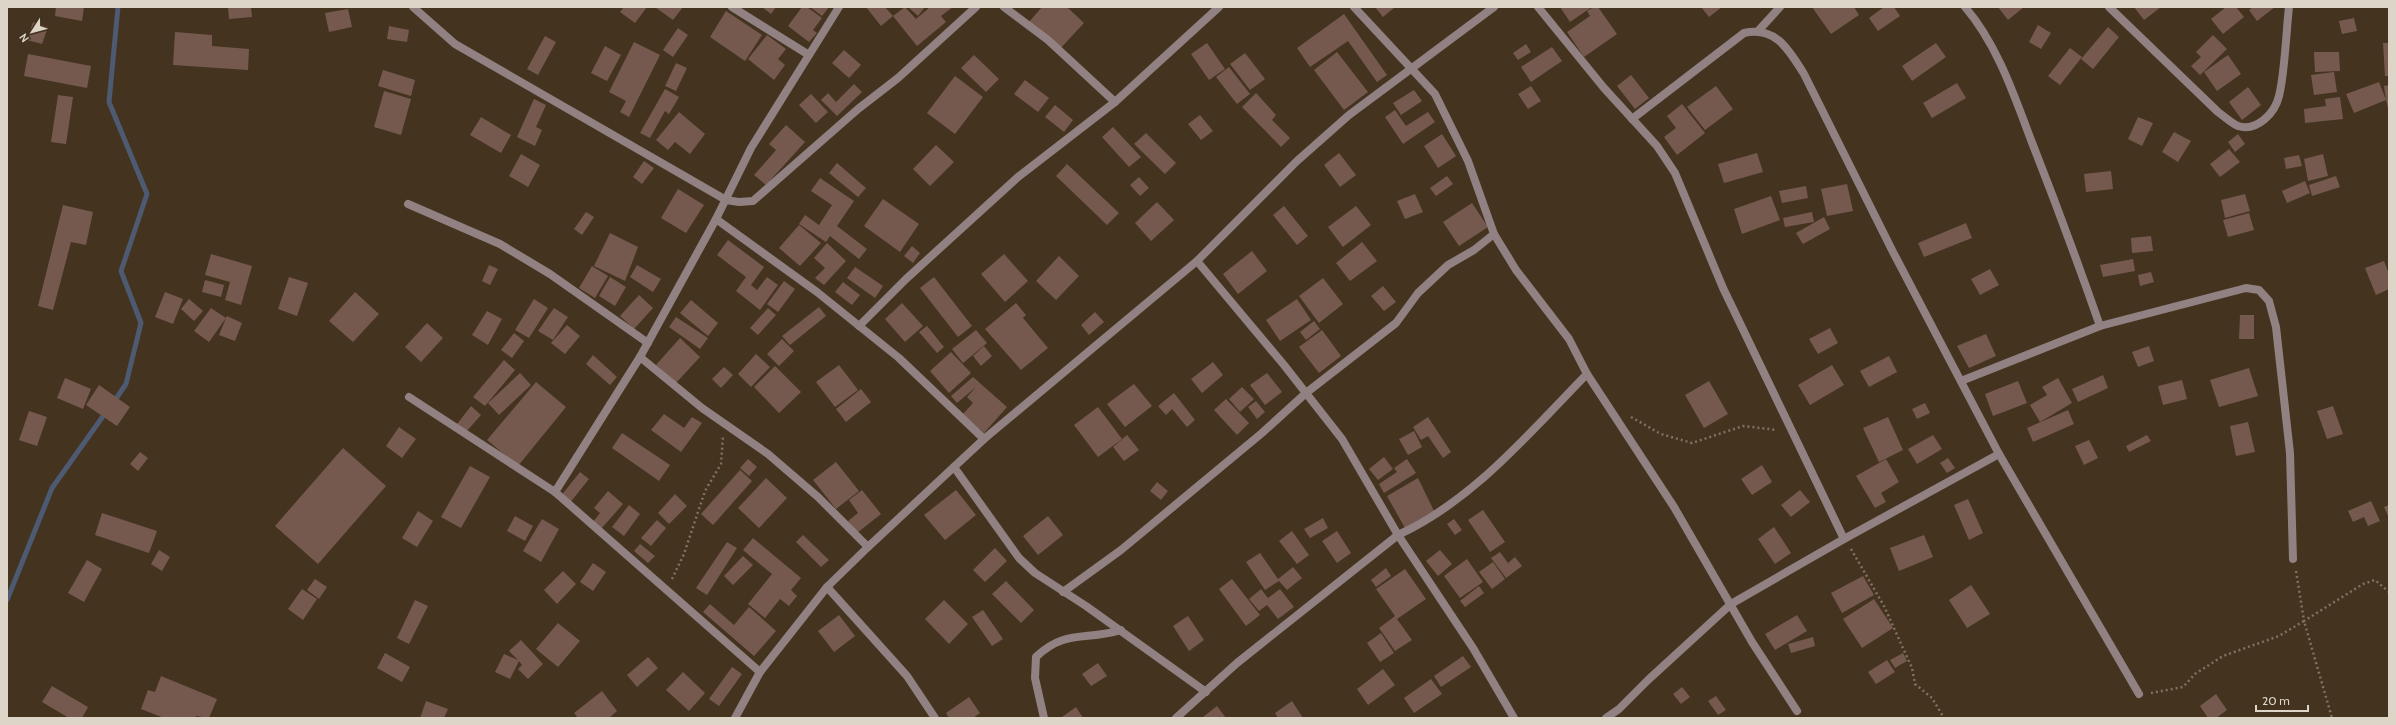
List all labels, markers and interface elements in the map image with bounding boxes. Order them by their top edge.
north arrow [12,12,52,52]
text: N [16,31,32,45]
scale bar [2256,687,2308,713]
text: 20 m [2262,693,2290,708]

